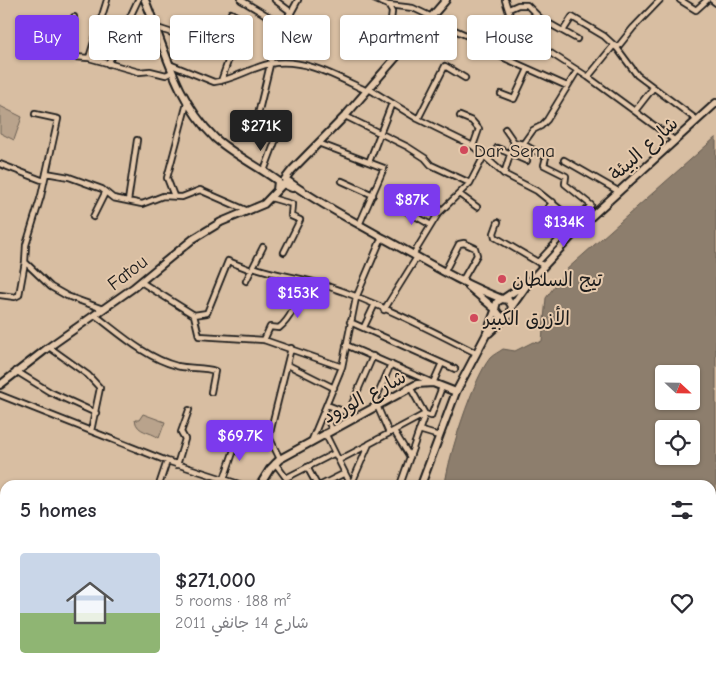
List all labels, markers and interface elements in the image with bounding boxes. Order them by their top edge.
chip: Buy [15,15,79,60]
chip: Rent [89,15,160,60]
chip: Filters [170,15,253,60]
chip: New [263,15,330,60]
chip: Apartment [340,15,457,60]
chip: House [467,15,551,60]
pin: $271K [226,110,296,152]
street label: شارع البيئة [605,112,684,187]
text: $271K [241,117,281,135]
place label: Dar Sema [474,140,555,162]
marker: Dar Sema [458,144,470,156]
pin: $87K [382,184,442,226]
text: $87K [395,191,429,209]
pin: $134K [529,206,599,248]
text: $134K [544,213,584,231]
street label: Fatou [103,250,152,295]
place label: تيج السلطان [512,269,603,292]
marker: تيج السلطان [496,273,508,285]
pin: $153K [263,276,333,319]
text: $153K [277,284,319,302]
place label: الأزرق الكبير [482,306,570,330]
marker: الأزرق الكبير [468,312,480,324]
north arrow [655,365,700,410]
map controls [655,365,700,465]
street label: شارع الورود [319,366,411,430]
pin: $69.7K [199,420,281,462]
button: locate [655,420,700,465]
text: $69.7K [217,427,263,445]
icon: filters [668,496,696,524]
text: 5 homes [20,498,97,522]
text: $271,000 [175,568,256,592]
icon: home [60,573,120,633]
icon: heart [668,589,696,617]
text: 5 rooms · 188 m² [175,592,291,610]
text: شارع 14 جانفي 2011 [175,614,309,632]

